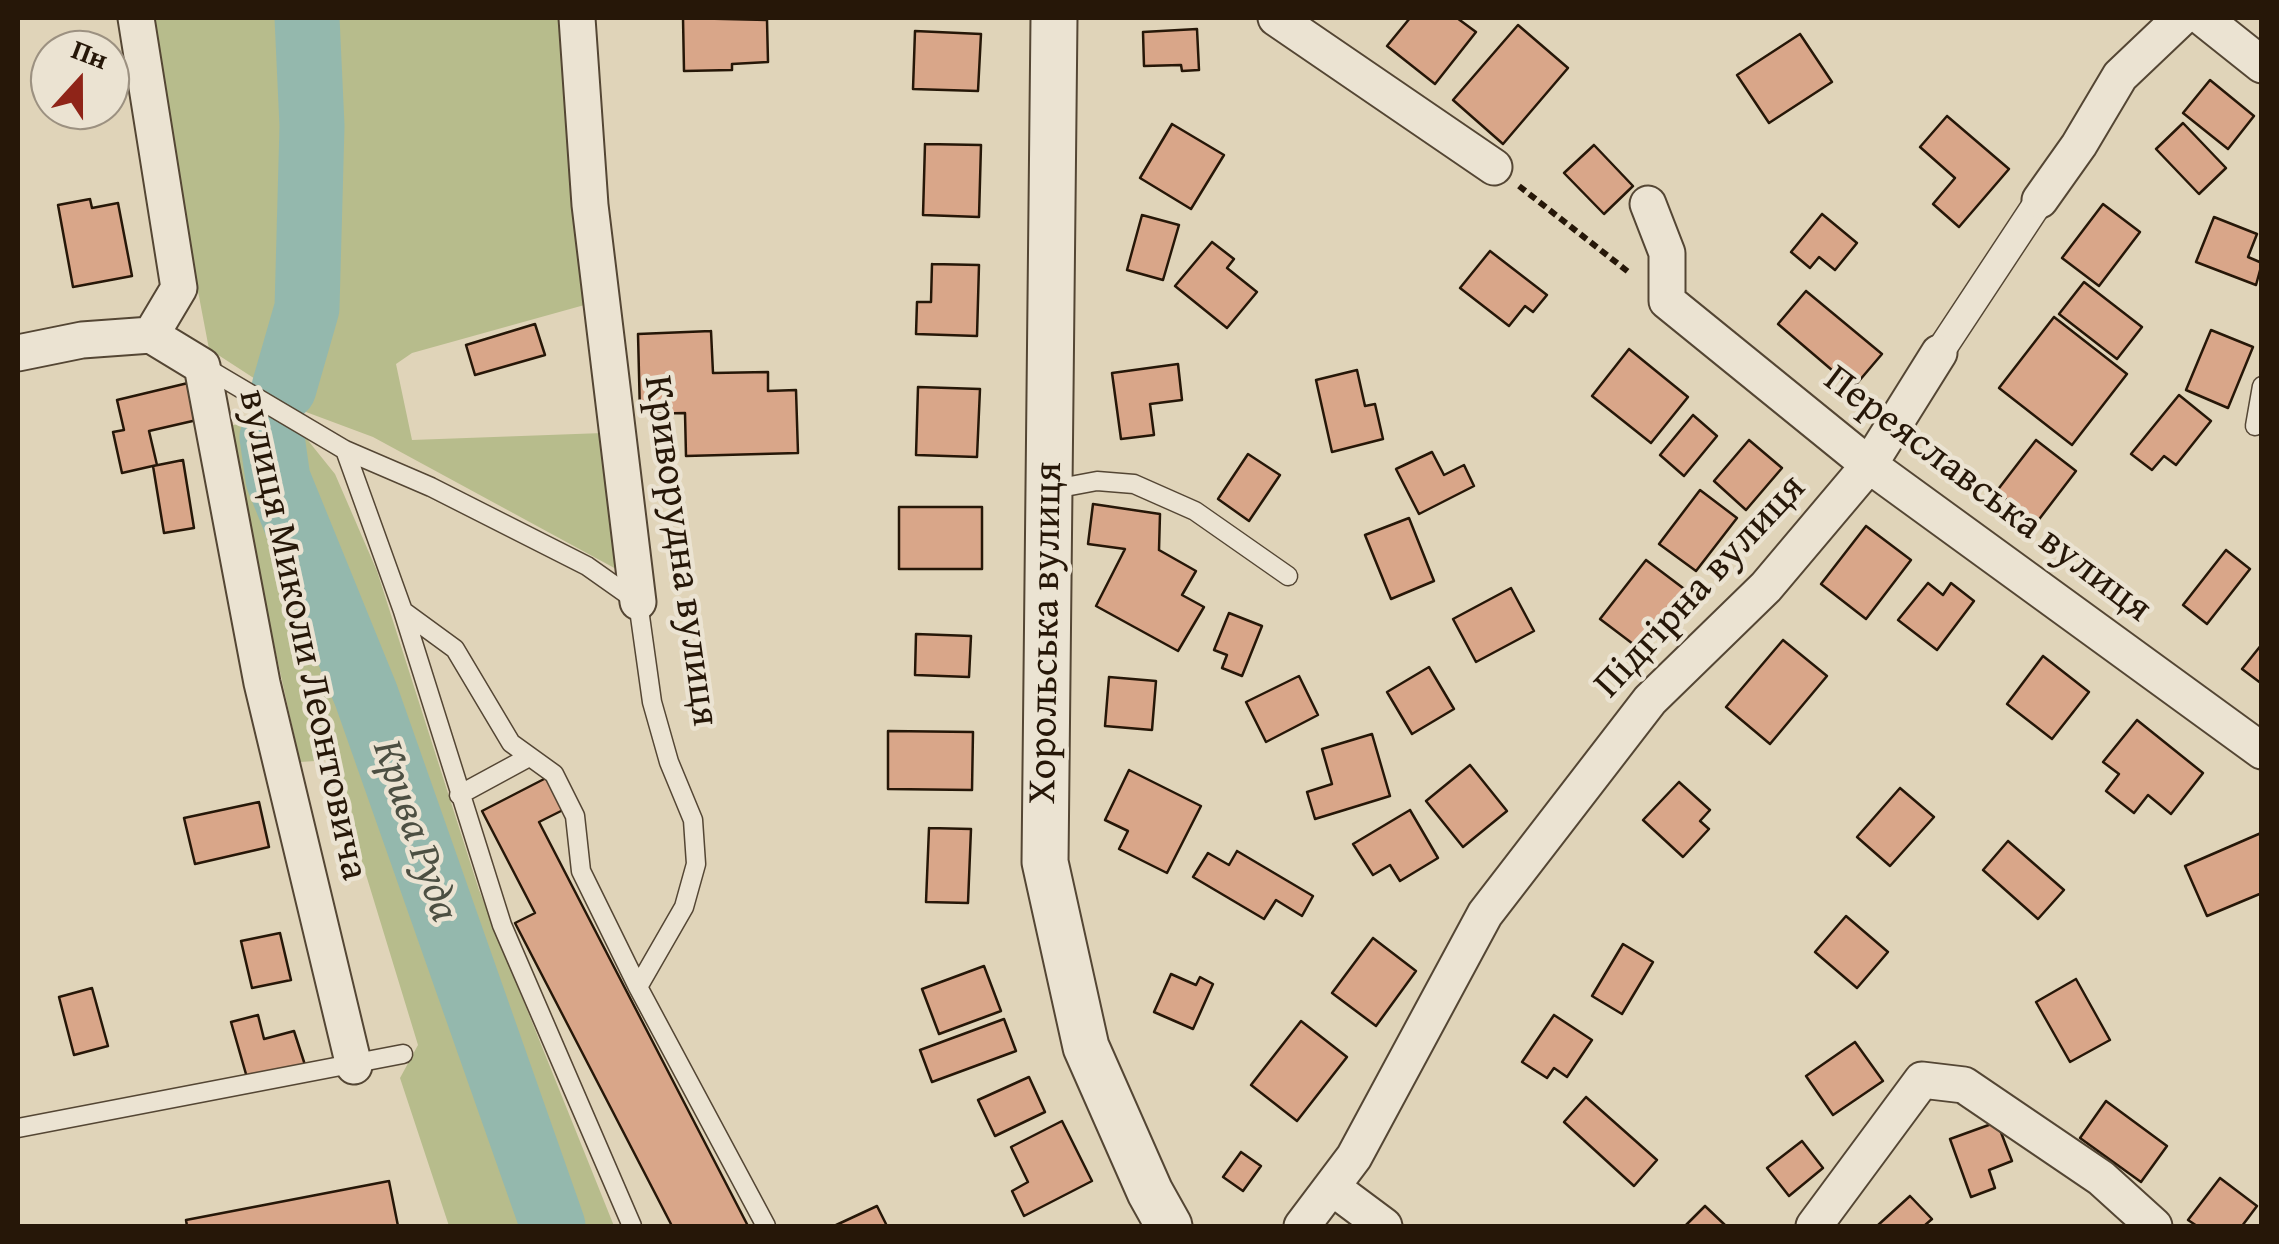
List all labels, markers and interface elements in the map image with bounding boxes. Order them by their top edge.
text: Пн [66,28,114,79]
north arrow [30,30,130,130]
street label: Переяславська вулиця [1814,356,2160,634]
street label: Криворудна вулиця [632,373,728,729]
street label: вулиця Миколи Леонтовича [227,386,377,884]
street label: Хорольська вулиця [1020,462,1074,804]
street label: Підгірна вулиця [1585,465,1817,709]
water label: Крива Руда [360,734,468,928]

